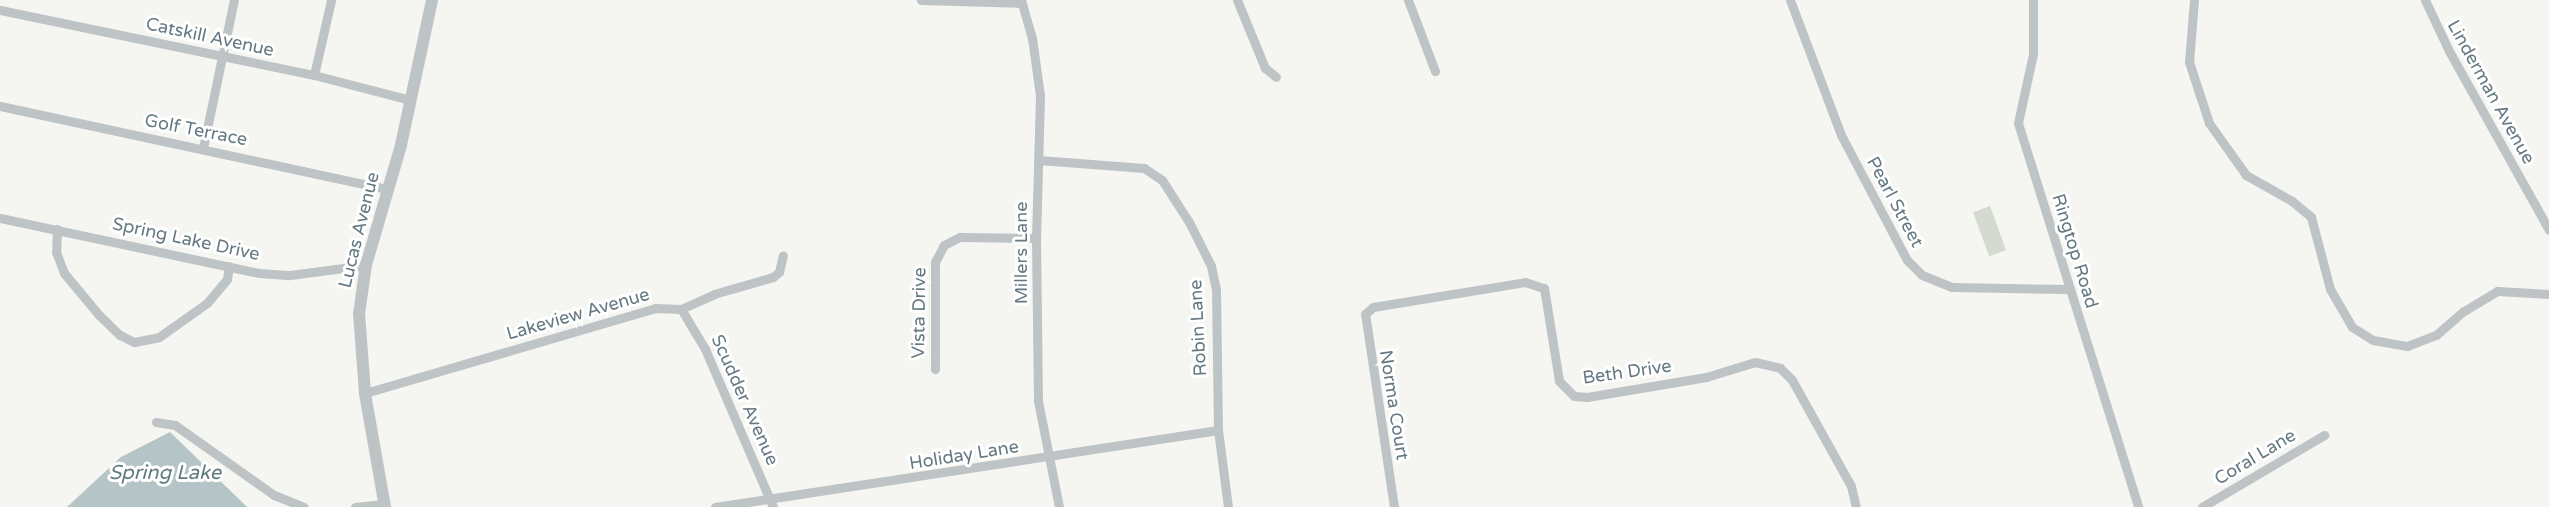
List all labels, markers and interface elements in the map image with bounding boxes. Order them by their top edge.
street label: Catskill Avenue [144,13,276,61]
street label: Linderman Avenue [2443,16,2539,168]
street label: Golf Terrace [143,109,249,151]
street label: Pearl Street [1862,153,1928,251]
street label: Lucas Avenue [334,170,384,290]
street label: Ringtop Road [2047,191,2103,311]
street label: Millers Lane [1010,202,1032,304]
street label: Spring Lake Drive [110,213,262,265]
street label: Vista Drive [907,267,931,359]
street label: Robin Lane [1185,279,1211,377]
street label: Lakeview Avenue [504,283,652,345]
street label: Scudder Avenue [707,331,783,469]
street label: Norma Court [1375,348,1413,462]
street label: Beth Drive [1581,355,1673,389]
street label: Coral Lane [2210,424,2300,490]
street label: Holiday Lane [908,436,1020,474]
water label: Spring Lake [109,461,221,485]

